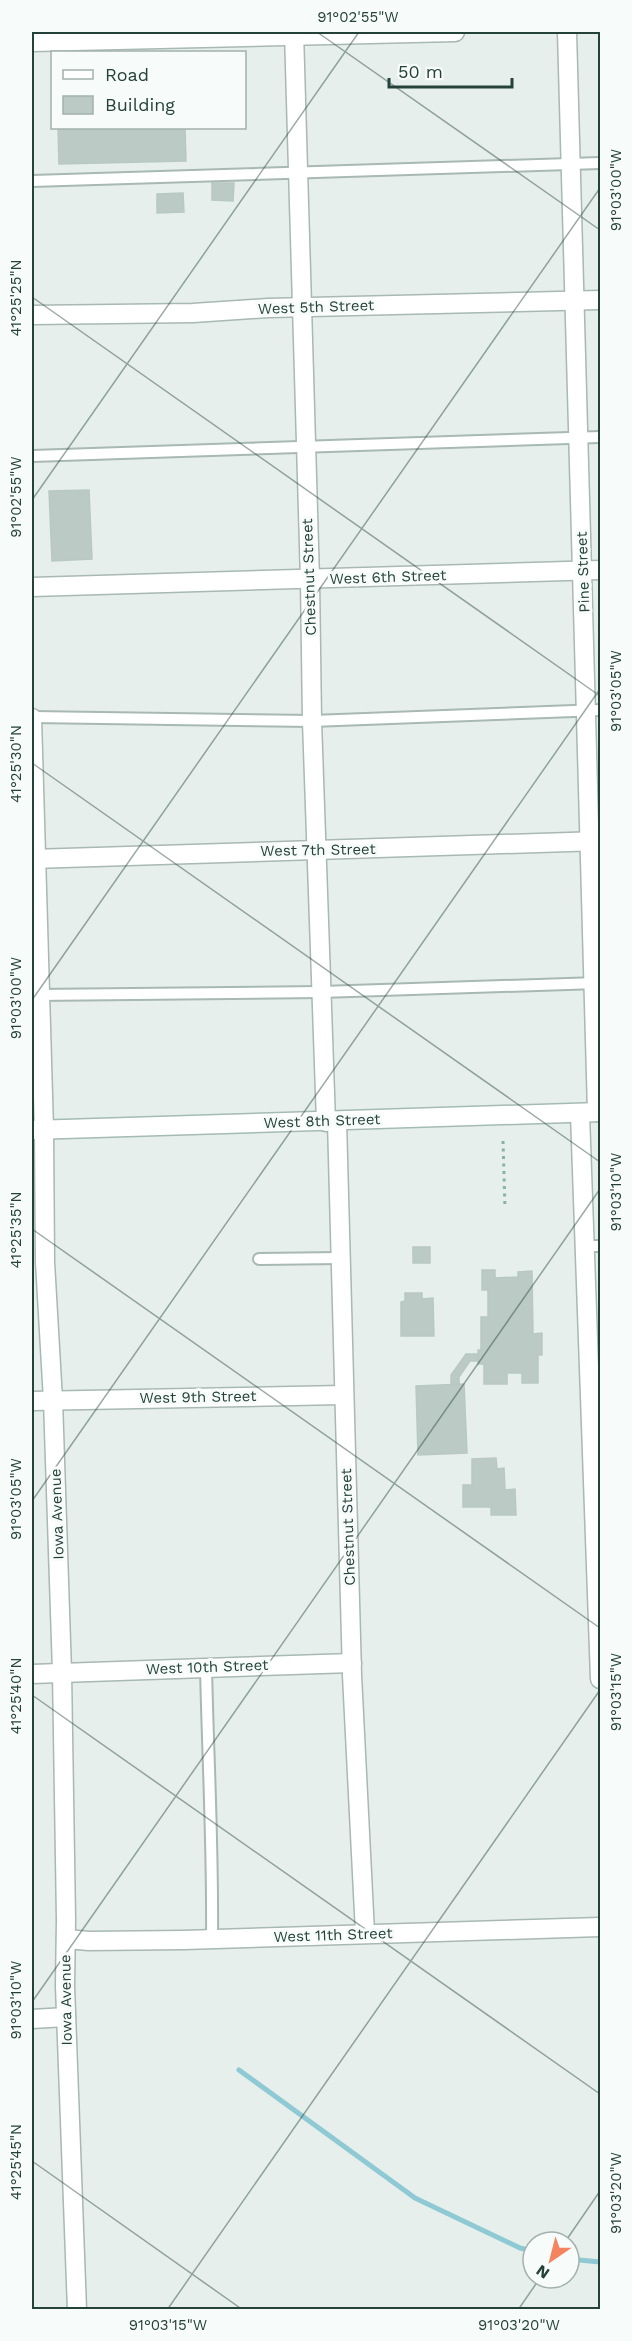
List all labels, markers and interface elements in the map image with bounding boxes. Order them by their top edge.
text: 91°02'55"W [317,8,399,26]
legend [51,51,246,129]
scale bar [389,51,512,89]
text: 50 m [398,61,443,82]
text: Road [105,64,149,85]
text: Building [105,94,175,115]
text: 91°03'00"W [607,149,625,231]
text: 41°25'25"N [7,259,25,337]
street label: West 5th Street [258,296,375,318]
text: 91°02'55"W [7,456,25,538]
street label: Chestnut Street [298,517,320,636]
street label: Pine Street [573,530,593,613]
street label: West 6th Street [329,566,447,588]
text: 91°03'05"W [607,650,625,732]
text: 41°25'30"N [7,725,25,803]
street label: West 7th Street [260,840,377,860]
text: 91°03'00"W [7,957,25,1039]
street label: West 8th Street [263,1110,381,1132]
text: 91°03'10"W [607,1153,625,1231]
text: 41°25'35"N [7,1191,25,1269]
street label: West 9th Street [139,1387,257,1407]
text: 91°03'05"W [7,1458,25,1540]
street label: Chestnut Street [337,1467,359,1586]
street label: Iowa Avenue [46,1468,68,1560]
text: 91°03'15"W [607,1653,625,1731]
street label: West 10th Street [145,1656,269,1678]
text: 41°25'40"N [7,1658,25,1734]
street label: West 11th Street [273,1924,394,1946]
street label: Iowa Avenue [56,1954,76,2046]
text: 91°03'10"W [7,1961,25,2039]
text: 41°25'45"N [7,2124,25,2200]
text: 91°03'20"W [607,2152,625,2234]
north arrow [521,2230,581,2290]
text: N [532,2261,553,2283]
text: 91°03'15"W [129,2316,207,2334]
text: 91°03'20"W [478,2316,560,2334]

